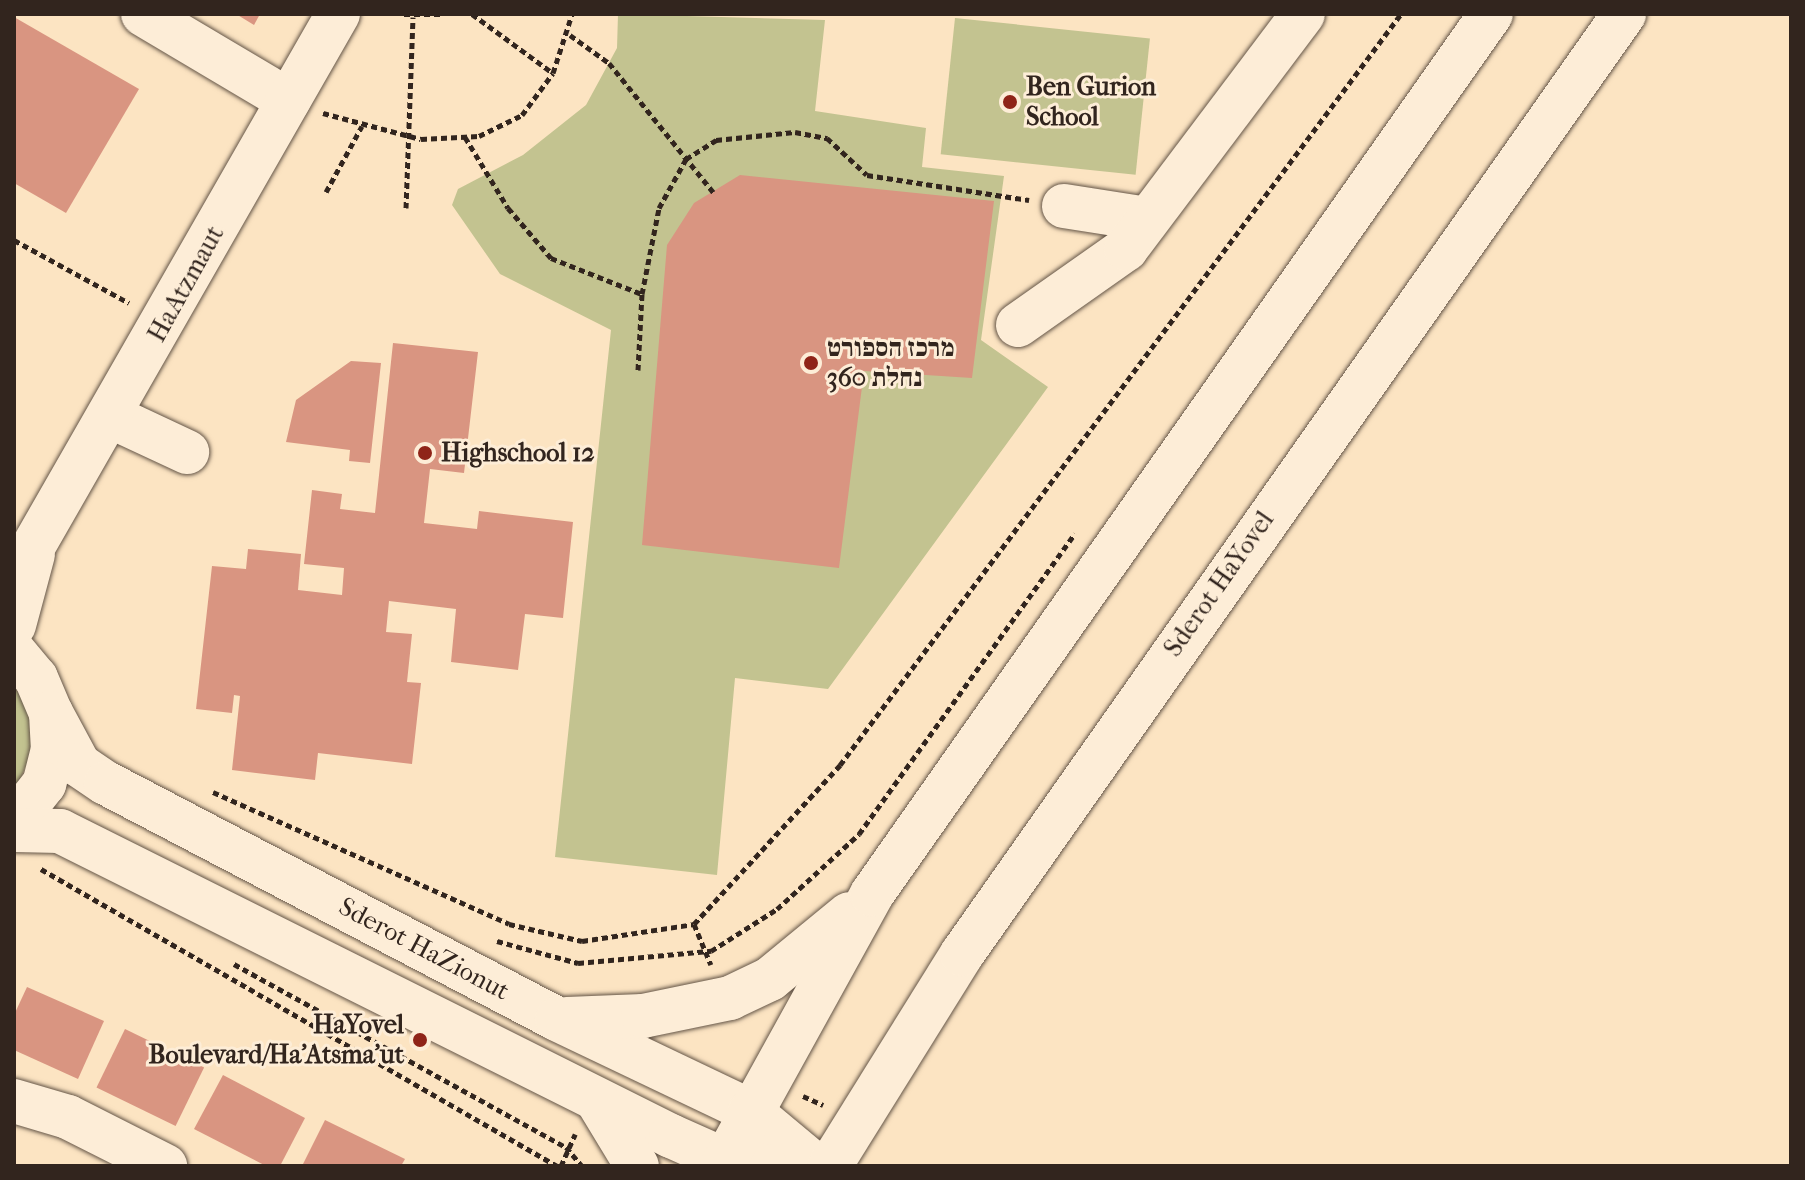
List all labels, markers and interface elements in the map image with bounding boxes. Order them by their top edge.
place label: Ben Gurion School [1026,71,1156,132]
marker: Ben Gurion School [1001,93,1019,111]
street label: HaAtzmaut [141,220,231,348]
place label: מרכז הספורט 360 נחלת [827,332,955,394]
marker: מרכז הספורט 360 נחלת [802,354,820,372]
place label: Highschool 12 [441,437,595,469]
marker: Highschool 12 [416,444,434,462]
street label: Sderot HaYovel [1157,505,1281,663]
street label: Sderot HaZionut [333,891,515,1007]
place label: HaYovel Boulevard/Ha'Atsma'ut [149,1009,404,1070]
marker: HaYovel Boulevard/Ha'Atsma'ut [411,1031,429,1049]

